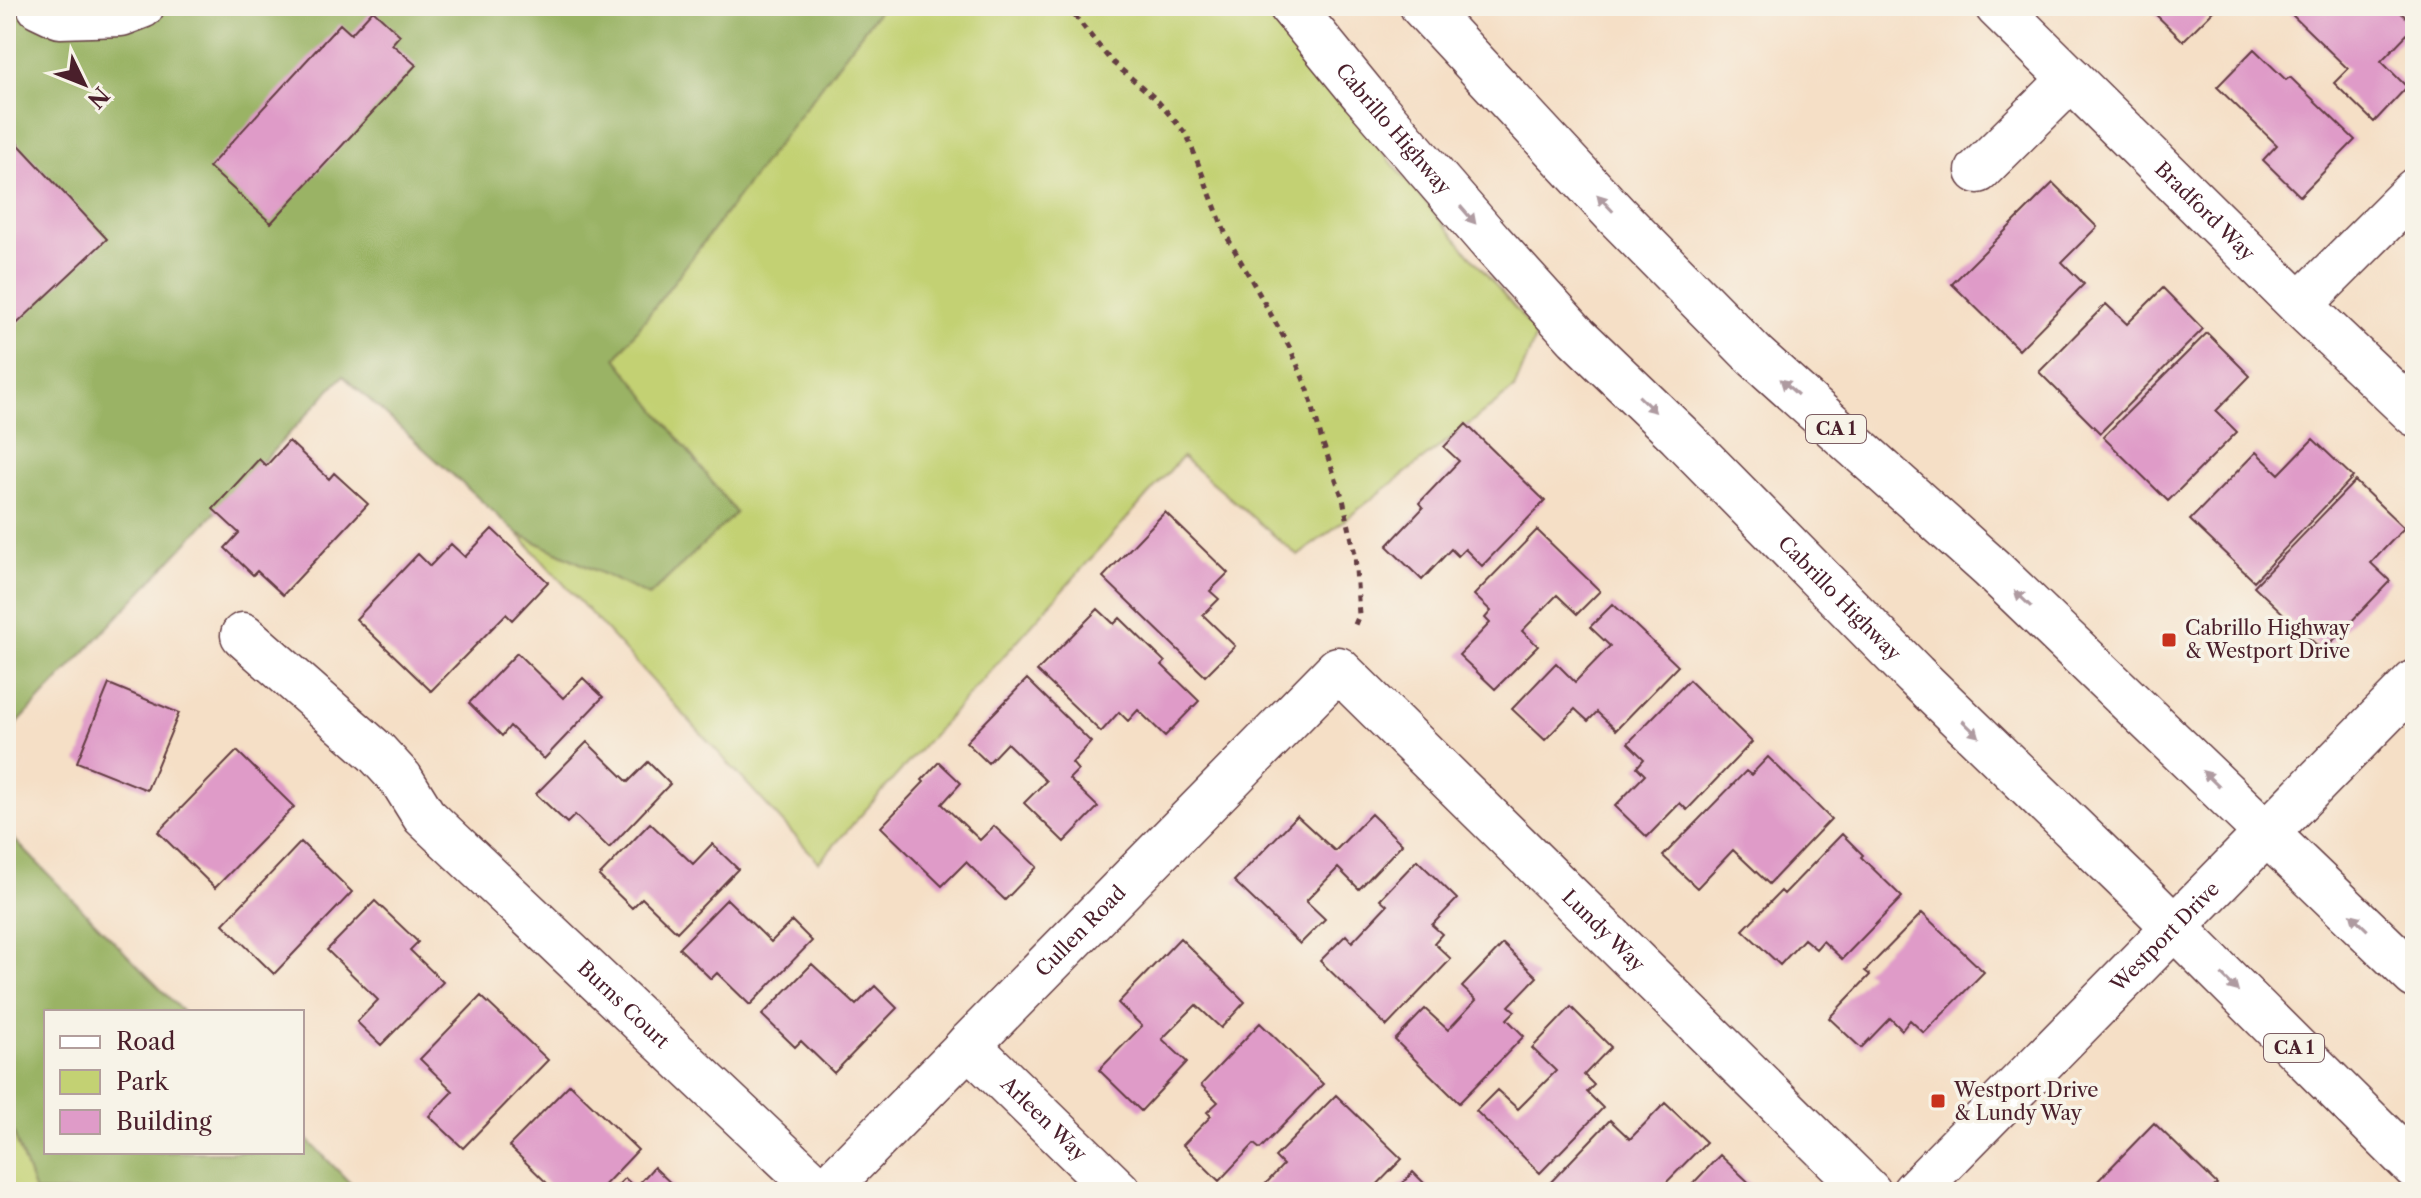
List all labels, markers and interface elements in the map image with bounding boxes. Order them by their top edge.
north arrow [44,44,124,124]
street label: Cabrillo Highway [1331,58,1457,200]
text: N [82,81,115,113]
street label: Bradford Way [2150,157,2260,266]
one-way arrow [1596,194,1614,213]
one-way arrow [1459,205,1476,225]
one-way arrow [1780,378,1799,396]
one-way arrow [1637,394,1656,413]
road number: CA 1 [1806,415,1866,443]
street label: Cabrillo Highway [1773,531,1907,666]
one-way arrow [2014,591,2033,609]
place label: Cabrillo Highway & Westport Drive [2185,616,2351,663]
marker: Cabrillo Highway & Westport Drive [2160,631,2178,649]
one-way arrow [1962,720,1981,738]
one-way arrow [2202,771,2221,789]
street label: Westport Drive [2105,877,2224,997]
street label: Cullen Road [1031,880,1131,982]
street label: Lundy Way [1557,885,1650,977]
one-way arrow [2350,913,2369,932]
street label: Burns Court [573,956,674,1053]
one-way arrow [2220,973,2239,992]
legend [44,1010,304,1154]
text: Road [116,1027,176,1056]
road number: CA 1 [2264,1034,2324,1062]
text: Park [116,1067,169,1096]
street label: Arleen Way [995,1071,1092,1167]
place label: Westport Drive & Lundy Way [1953,1078,2098,1125]
marker: Westport Drive & Lundy Way [1929,1092,1947,1110]
text: Building [116,1107,212,1136]

